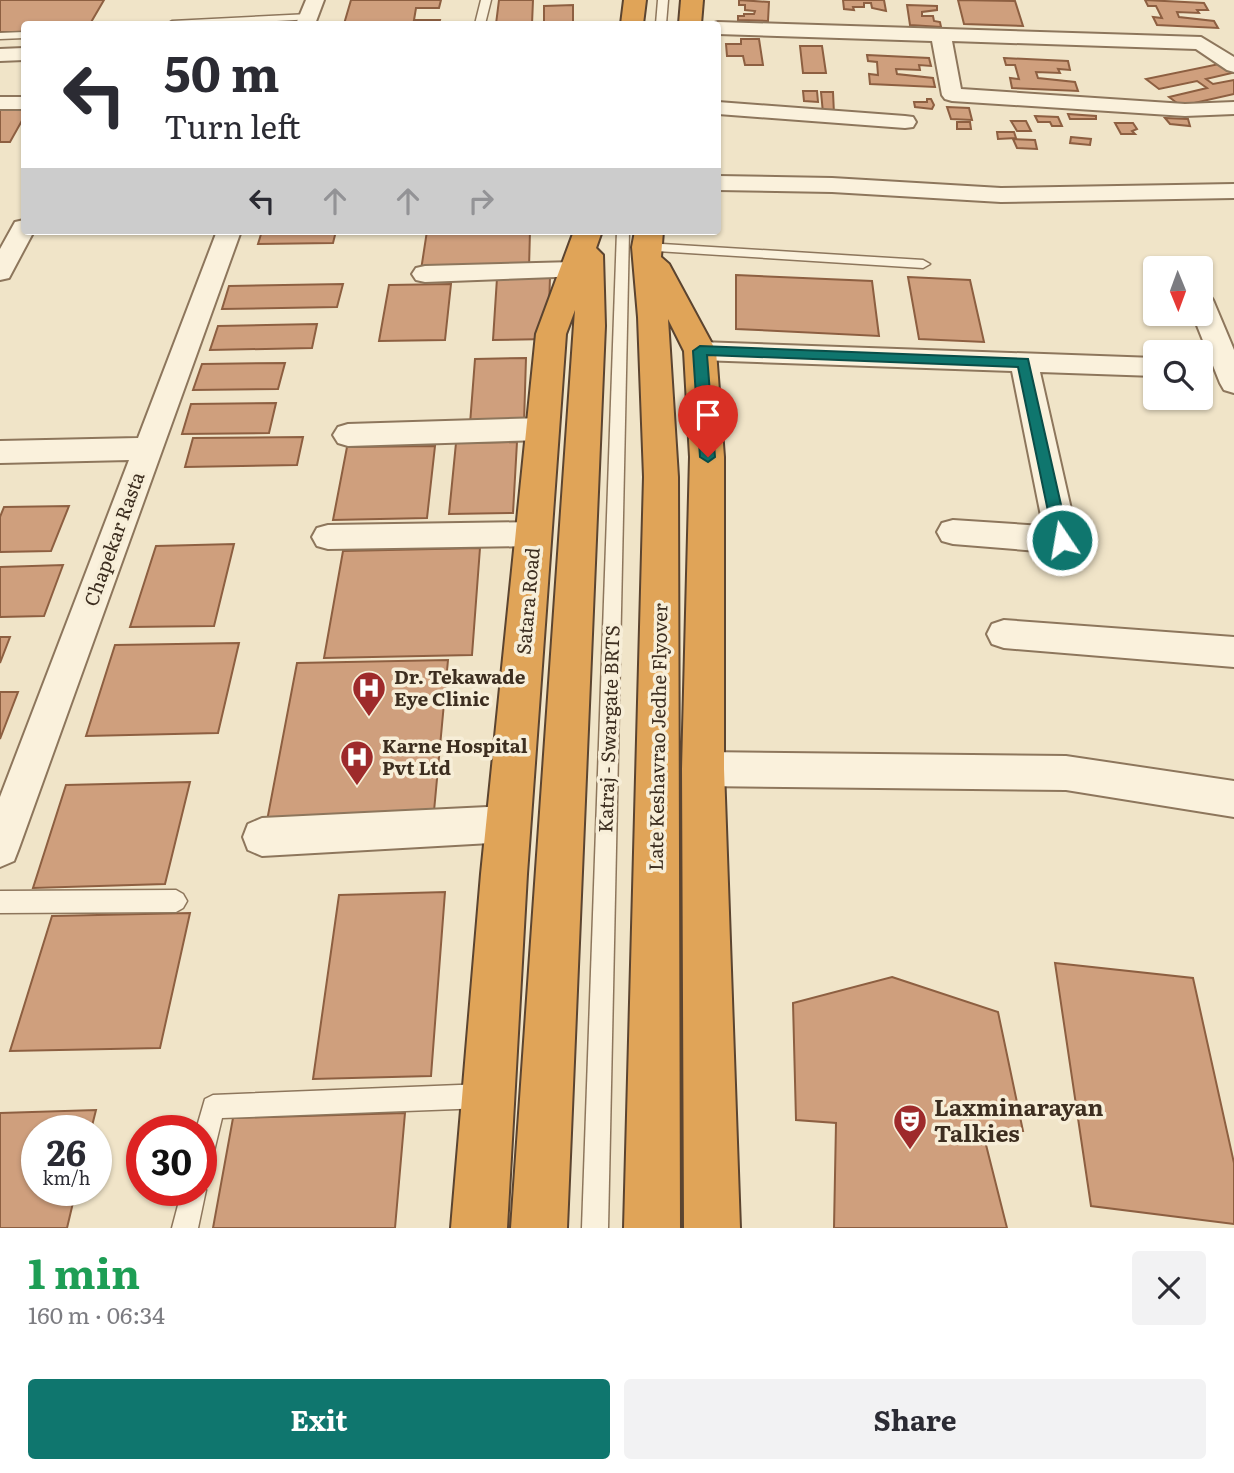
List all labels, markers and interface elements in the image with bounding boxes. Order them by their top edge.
text: 50 m [164,34,280,107]
icon: left [49,49,140,140]
text: Turn left [164,101,301,149]
icon: left [243,182,281,220]
icon: ahead [316,182,354,220]
icon: ahead [389,182,427,220]
icon: right [462,182,500,220]
north arrow [1143,256,1213,326]
map controls [1143,256,1213,410]
button: search [1143,340,1213,410]
pin [678,385,738,457]
icon: arrive [689,396,727,434]
street label: Chapekar Rasta [76,467,151,610]
position arrow [1025,503,1099,577]
street label: Satara Road [508,546,546,656]
street label: Late Keshavrao Jedhe Flyover [641,603,673,871]
street label: Katraj - Swargate BRTS [590,625,626,833]
place label: Dr. Tekawade Eye Clinic [394,662,526,712]
hospital icon: Dr. Tekawade Eye Clinic [350,669,388,718]
place label: Karne Hospital Pvt Ltd [382,731,528,781]
hospital icon: Karne Hospital Pvt Ltd [338,738,376,787]
place label: Laxminarayan Talkies [934,1089,1104,1149]
theatre icon: Laxminarayan Talkies [891,1102,929,1151]
speed limit sign: 30 [126,1115,217,1206]
text: 26 [47,1125,86,1177]
text: km/h [43,1164,90,1191]
text: 1 min [28,1240,140,1302]
button: close [1132,1251,1206,1325]
text: 160 m · 06:34 [28,1297,165,1331]
button: Exit [28,1379,610,1459]
button: Share [624,1379,1206,1459]

